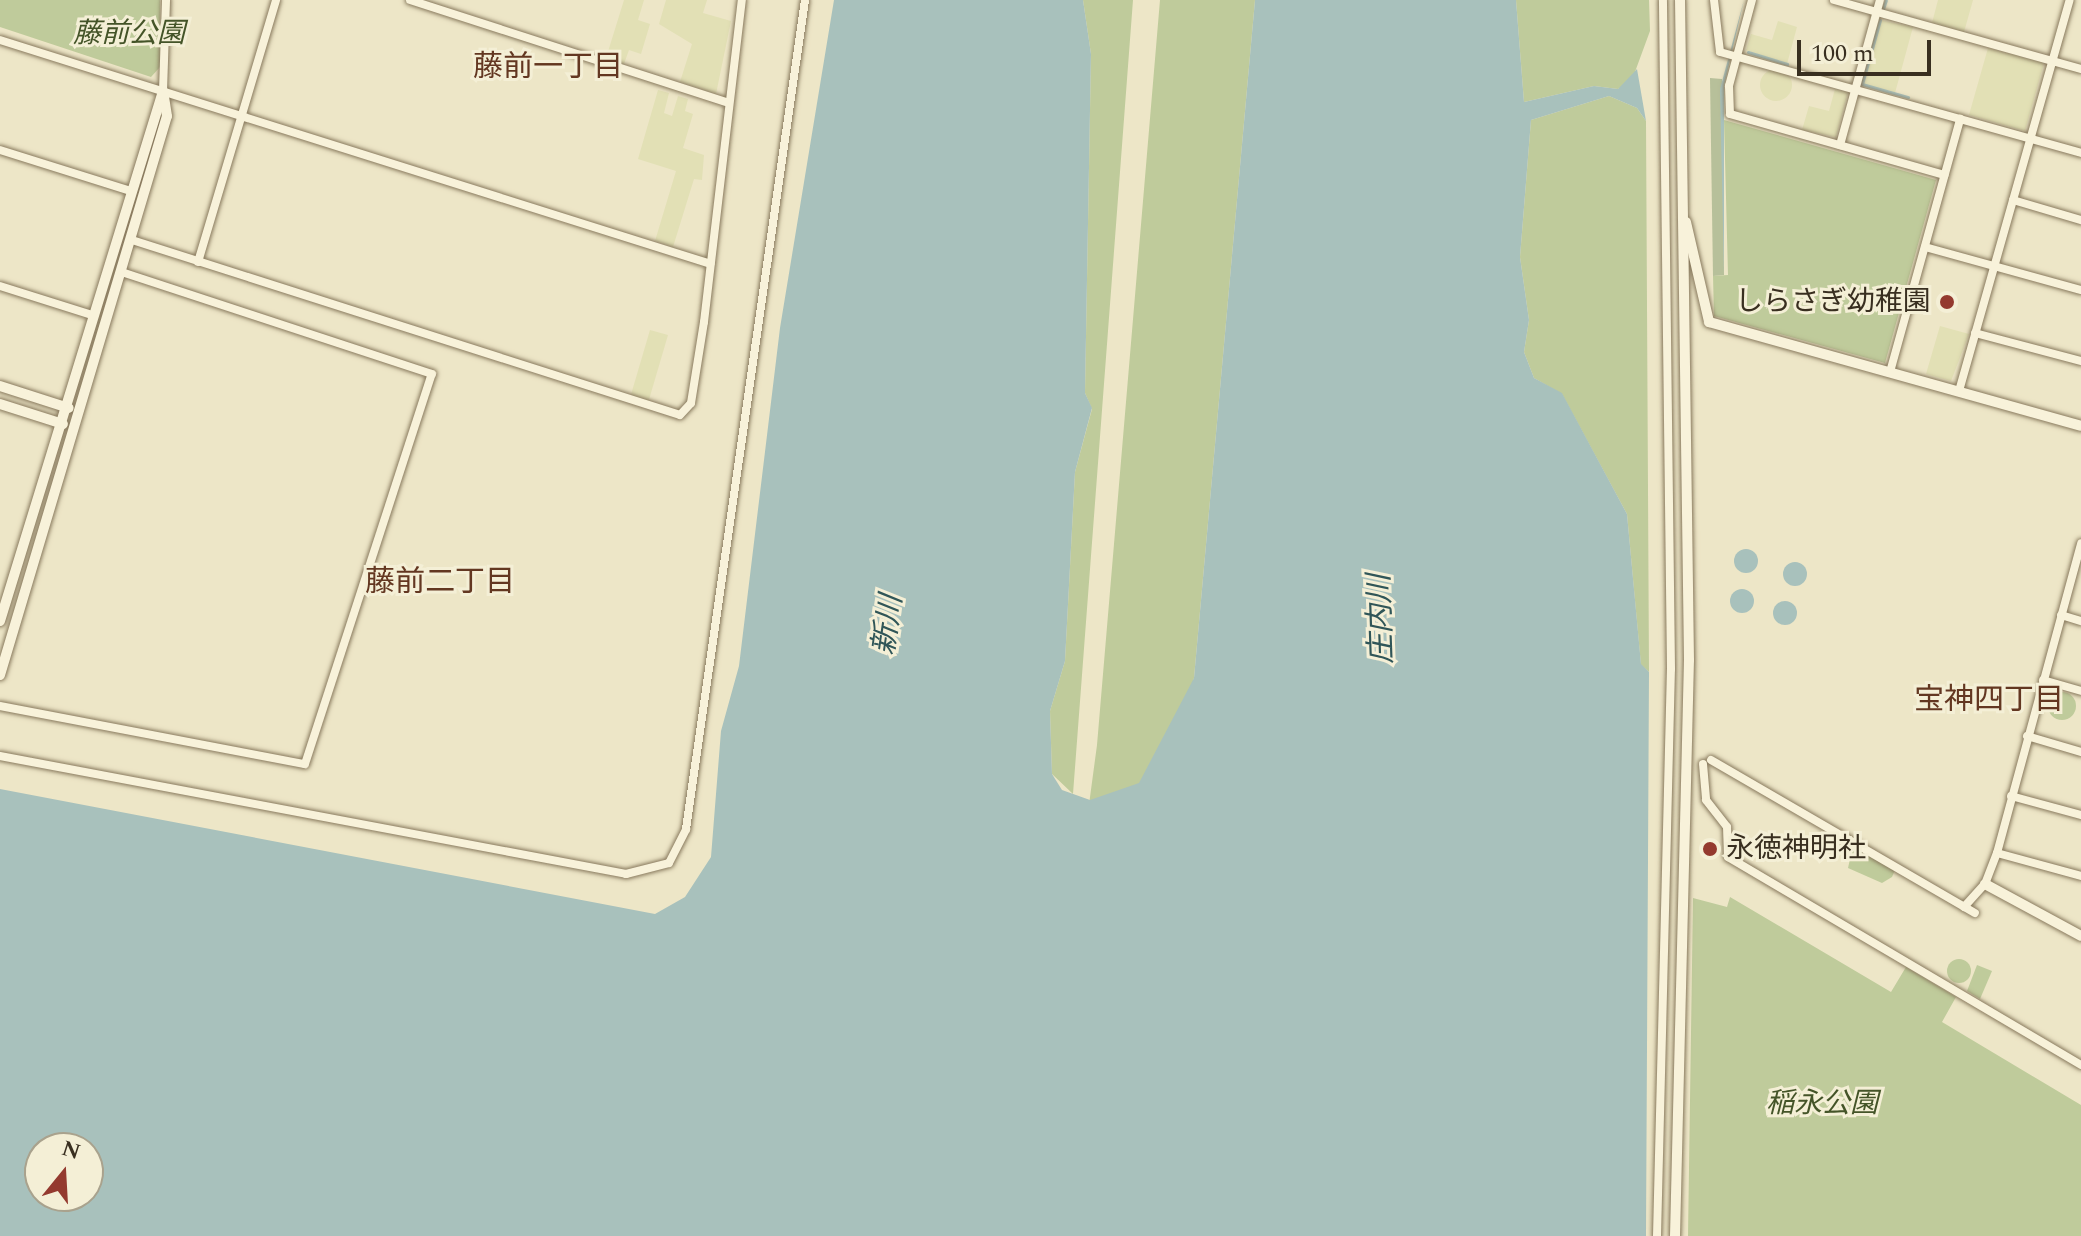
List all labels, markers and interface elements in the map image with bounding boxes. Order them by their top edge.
park label: 藤前公園 [73,17,185,51]
scale bar [1801,24,1935,74]
text: 100 m [1811,36,1874,72]
district label: 藤前一丁目 [473,49,623,85]
place label: しらさぎ幼稚園 [1735,285,1931,319]
marker: しらさぎ幼稚園 [1938,293,1956,311]
district label: 藤前二丁目 [365,564,515,600]
water label: 庄内川 [1361,573,1401,665]
water label: 新川 [866,593,910,657]
district label: 宝神四丁目 [1914,682,2064,718]
place label: 永徳神明社 [1726,832,1866,866]
marker: 永徳神明社 [1701,840,1719,858]
park label: 稲永公園 [1766,1087,1878,1121]
north arrow [24,1132,104,1212]
text: N [57,1132,85,1169]

